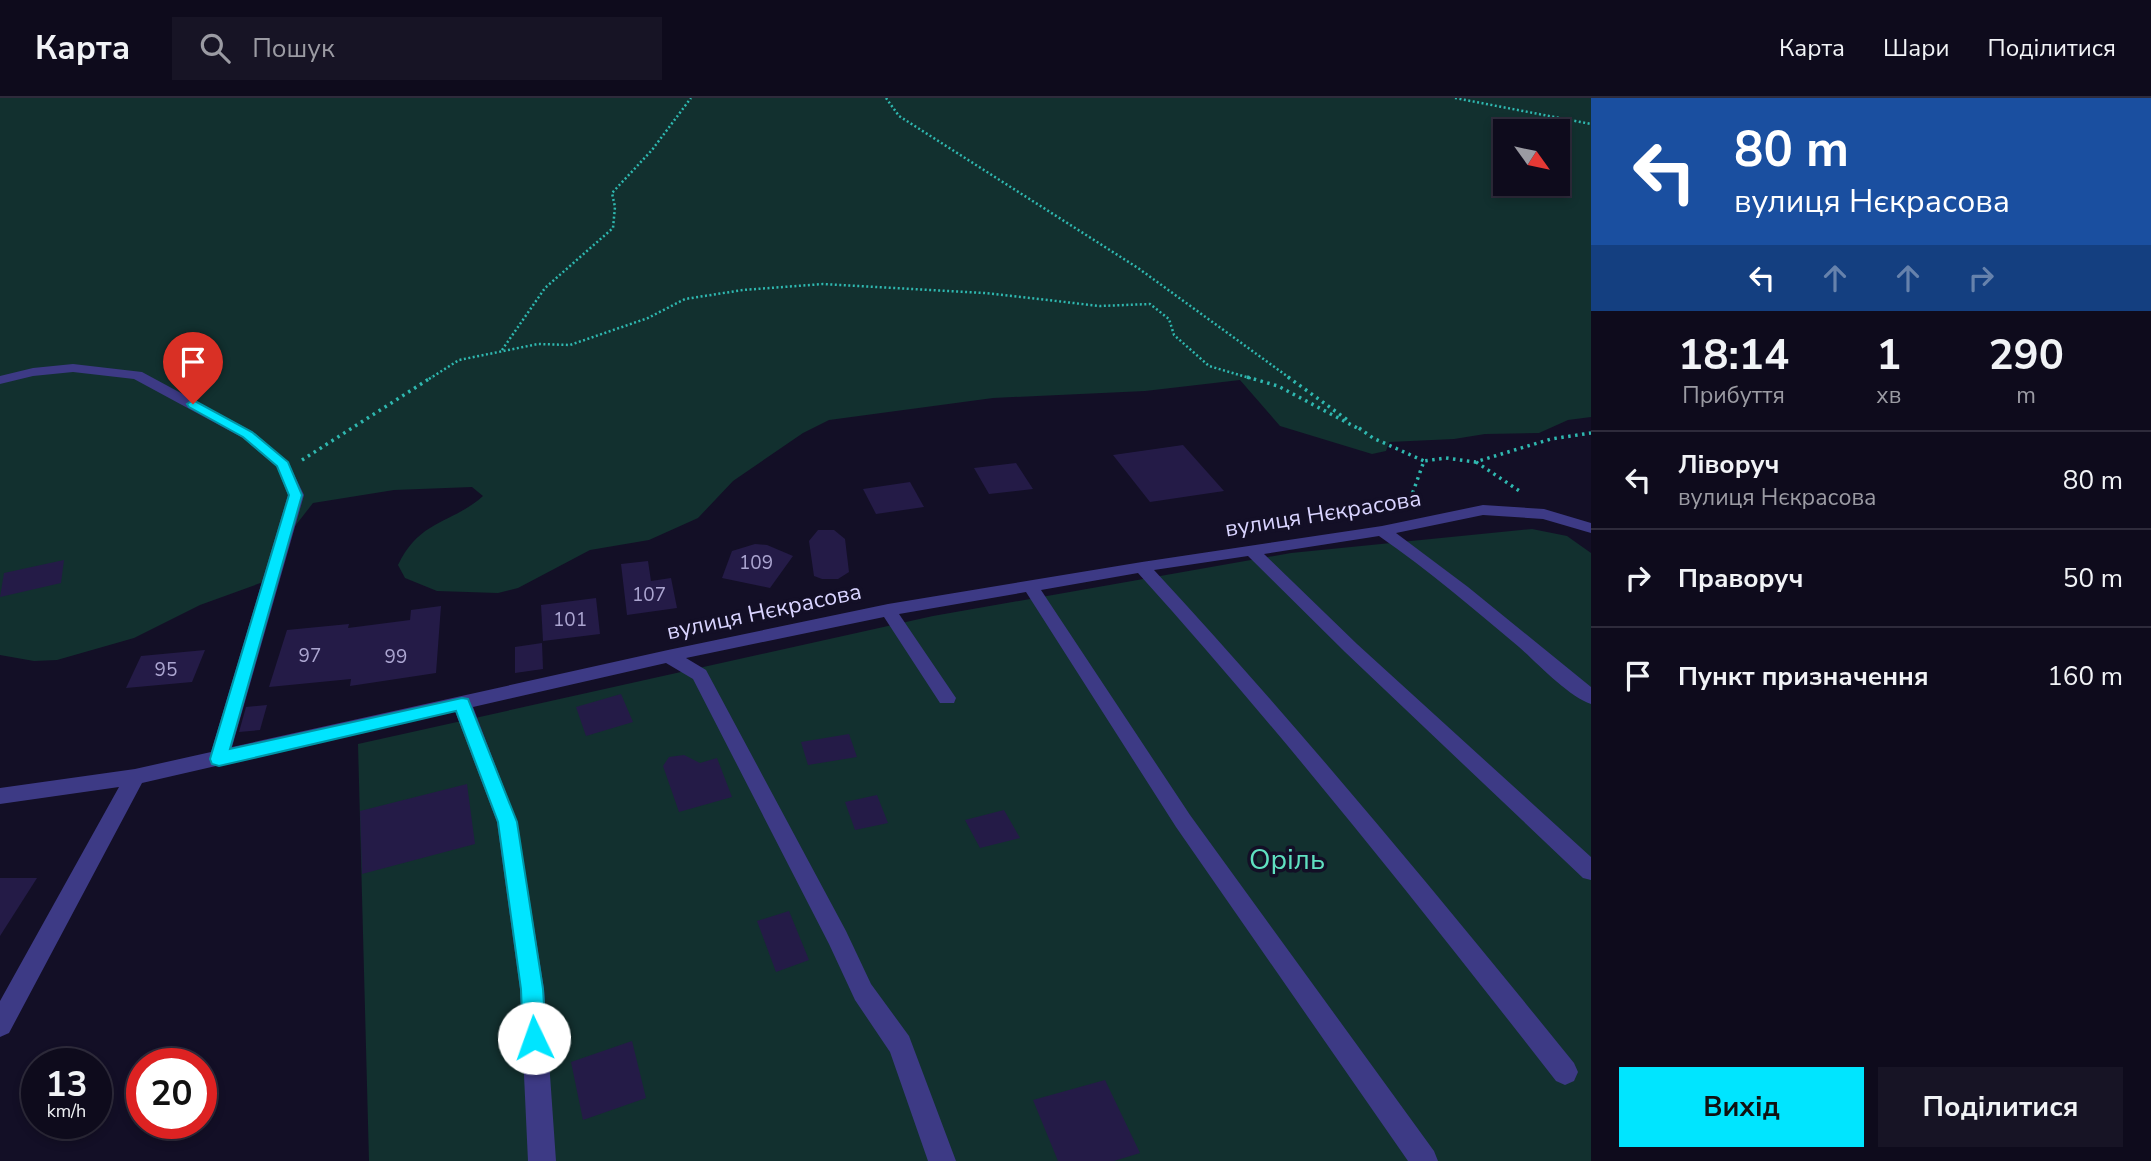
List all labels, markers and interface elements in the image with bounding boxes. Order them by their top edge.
search box [172,17,662,80]
text: Карта [35,26,130,71]
icon: search [196,29,234,67]
text: Пошук [252,31,335,66]
text: Карта [1779,32,1845,64]
text: Шари [1883,32,1950,64]
text: Поділитися [1988,32,2116,64]
text: 80 m [1734,116,1849,183]
north arrow [1493,119,1570,196]
map controls [1493,119,1570,196]
icon: left [1619,126,1710,217]
text: вулиця Нєкрасова [1734,180,2010,223]
icon: left [1743,259,1781,297]
icon: ahead [1816,259,1854,297]
icon: ahead [1889,259,1927,297]
icon: right [1962,259,2000,297]
text: 18:14 [1678,327,1789,384]
text: 1 [1876,327,1901,384]
text: 290 [1988,327,2064,384]
pin [163,332,223,404]
icon: arrive [174,343,212,381]
text: Прибуття [1682,380,1785,411]
text: хв [1876,380,1901,411]
text: m [2016,380,2036,411]
text: Ліворуч [1678,447,1779,482]
icon: left [1619,461,1657,499]
text: 80 m [2063,463,2123,498]
text: вулиця Нєкрасова [1678,482,1876,513]
street label: вулиця Нєкрасова [1223,483,1424,544]
house number: 109 [739,550,773,576]
icon: right [1619,559,1657,597]
text: Праворуч [1678,561,1803,596]
text: 50 m [2063,561,2123,596]
street label: вулиця Нєкрасова [664,576,864,647]
house number: 107 [632,582,666,608]
house number: 101 [553,607,587,633]
house number: 97 [299,643,321,669]
house number: 99 [385,644,407,670]
house number: 95 [155,657,177,683]
icon: arrive [1619,657,1657,695]
text: Пункт призначення [1678,659,1929,694]
text: 160 m [2047,659,2123,694]
park label: Оріль [1249,841,1325,879]
position arrow [497,1001,571,1075]
speed limit sign: 20 [126,1048,217,1139]
text: 13 [45,1061,88,1108]
button: Вихід [1619,1067,1864,1147]
button: Поділитися [1878,1067,2123,1147]
text: km/h [47,1099,86,1123]

